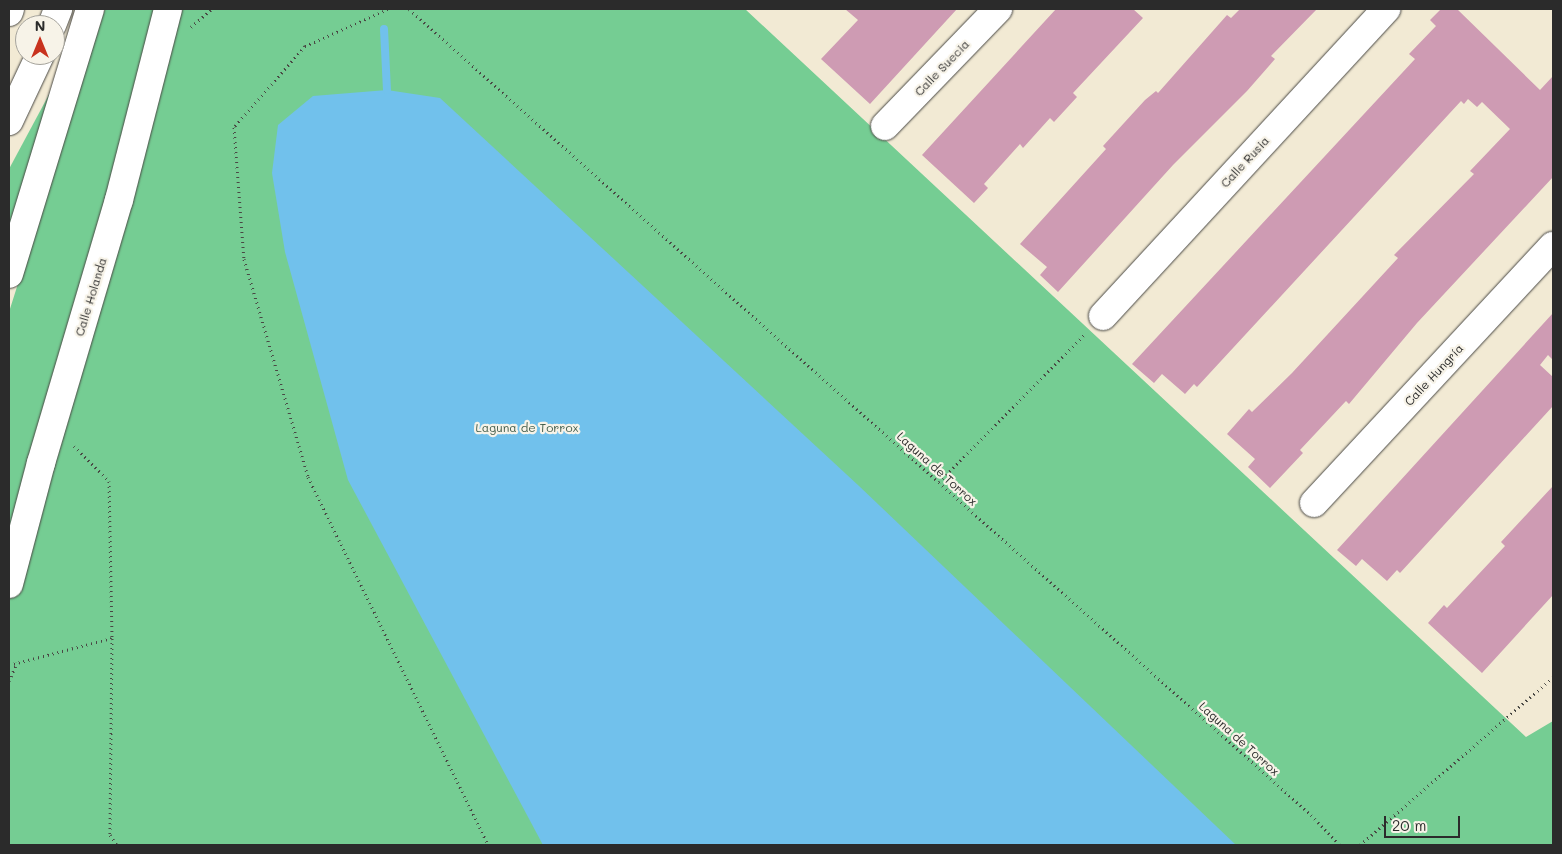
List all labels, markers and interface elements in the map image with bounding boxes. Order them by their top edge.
north arrow [15,15,65,65]
text: N [35,16,45,35]
street label: Calle Suecia [912,37,972,99]
street label: Calle Rusia [1218,133,1272,191]
street label: Calle Holanda [72,256,110,338]
street label: Calle Hungría [1402,341,1466,409]
park label: Laguna de Torrox [475,421,579,435]
street label: Laguna de Torrox [894,429,980,509]
street label: Laguna de Torrox [1196,699,1282,779]
scale bar [1387,806,1463,838]
text: 20 m [1392,815,1426,835]

